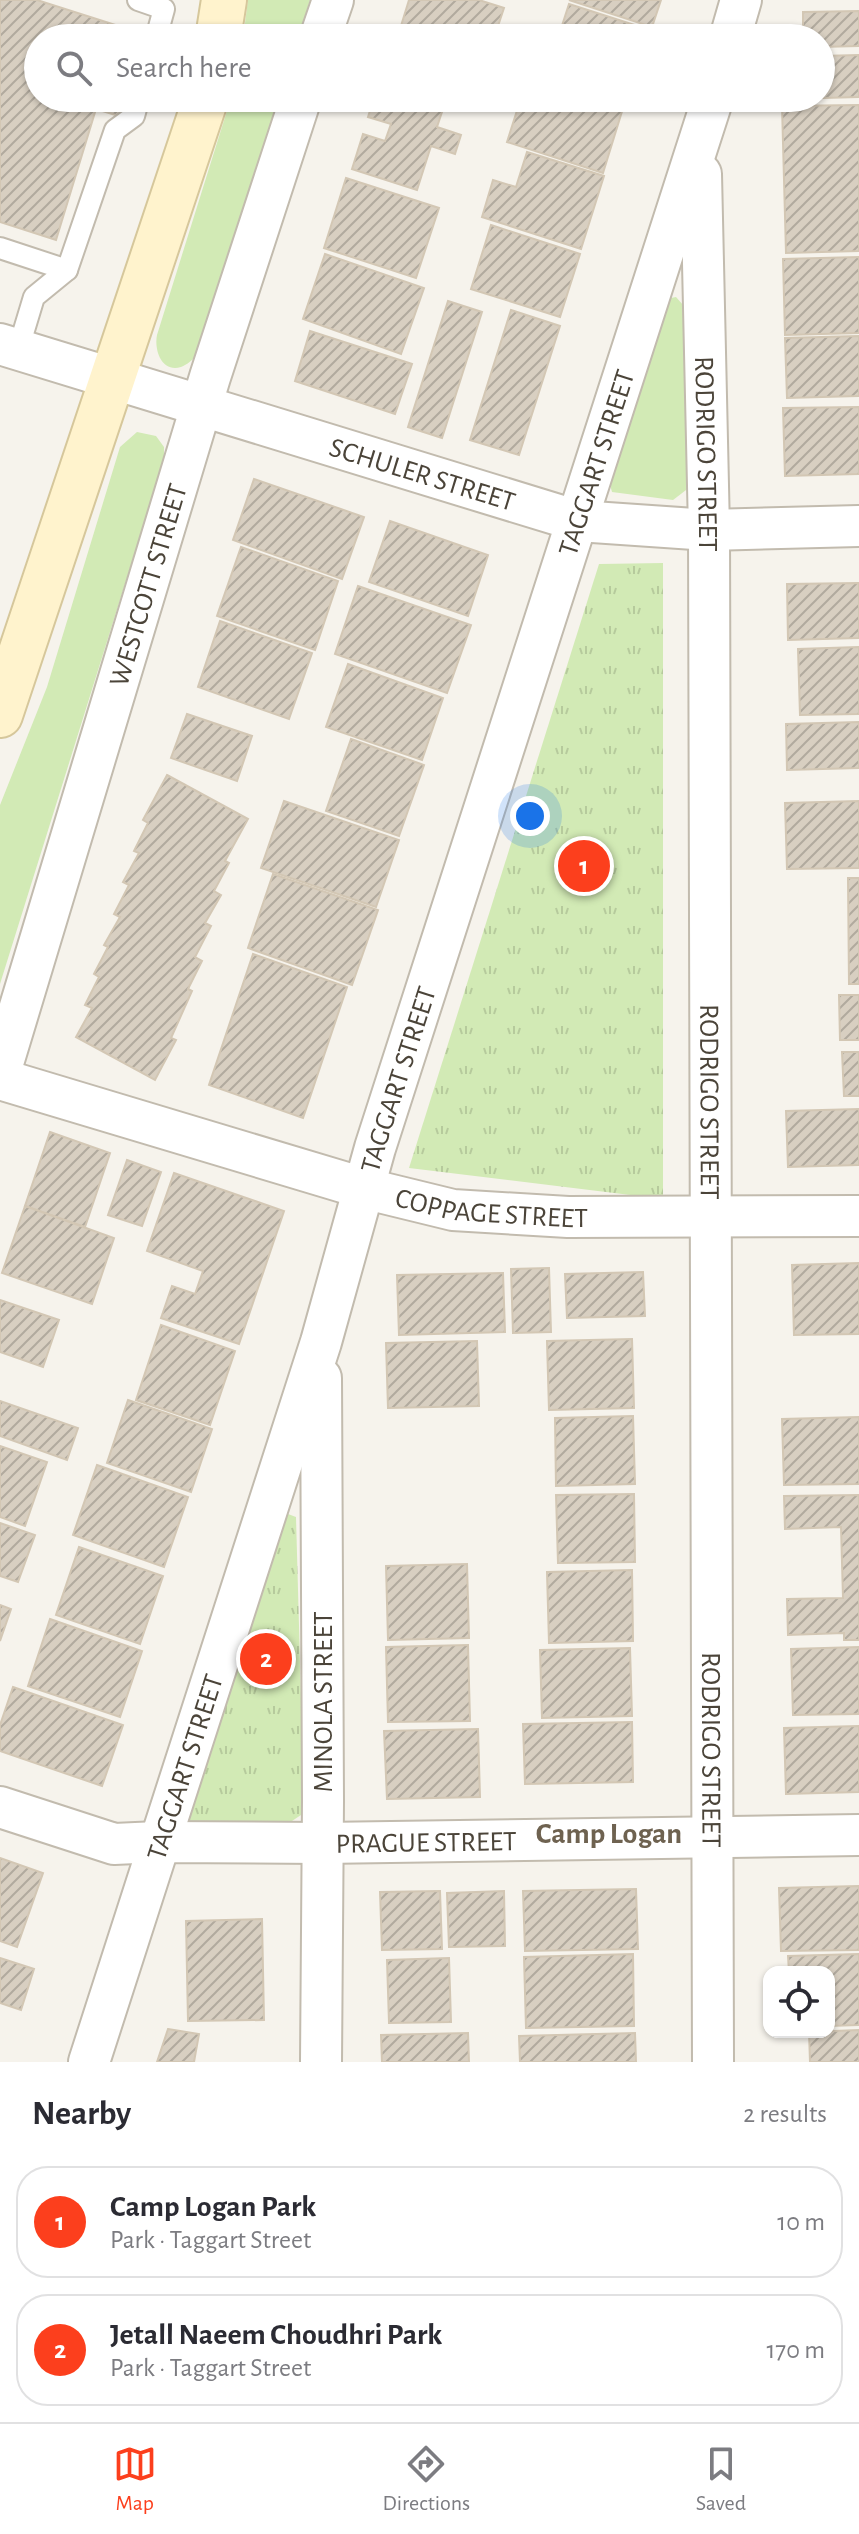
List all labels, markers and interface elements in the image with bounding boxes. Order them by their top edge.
search box [24,24,835,112]
icon: search [52,46,96,90]
text: Search here [116,53,252,83]
street label: RODRIGO STREET [689,356,721,552]
street label: TAGGART STREET [555,366,641,559]
street label: SCHULER STREET [326,434,518,517]
street label: WESTCOTT STREET [105,480,193,690]
your location [510,796,550,836]
pin: 1 [558,836,610,896]
street label: TAGGART STREET [357,983,442,1176]
street label: RODRIGO STREET [694,1004,723,1200]
street label: COPPAGE STREET [392,1184,588,1233]
street label: MINOLA STREET [310,1611,338,1793]
pin: 2 [240,1629,292,1689]
street label: RODRIGO STREET [696,1652,724,1848]
street label: TAGGART STREET [143,1671,229,1864]
district label: Camp Logan [536,1819,682,1849]
street label: PRAGUE STREET [335,1828,517,1859]
map controls [763,1966,835,2038]
button: locate [763,1966,835,2038]
text: Nearby [32,2097,131,2131]
text: 2 results [743,2101,827,2127]
text: Camp Logan Park [110,2192,316,2222]
text: 1 [55,2209,65,2235]
text: 10 m [777,2209,825,2235]
text: Park · Taggart Street [110,2227,311,2253]
text: Jetall Naeem Choudhri Park [110,2320,442,2350]
text: 2 [54,2337,66,2363]
text: 170 m [766,2337,825,2363]
text: Park · Taggart Street [110,2355,311,2381]
tab: Map [113,2442,157,2516]
tab: Directions [382,2442,470,2516]
tab: Saved [696,2442,746,2516]

